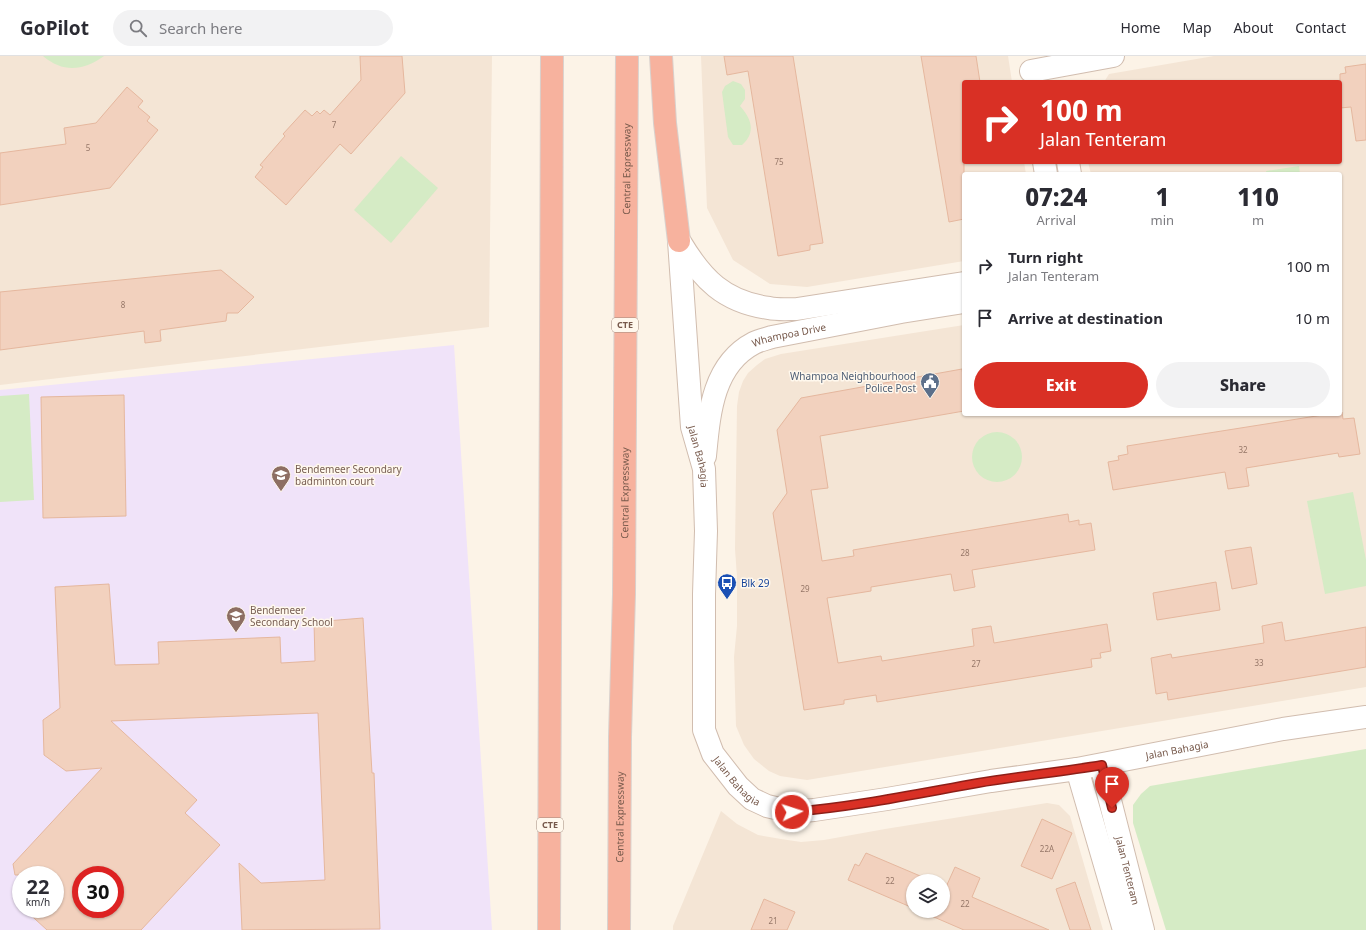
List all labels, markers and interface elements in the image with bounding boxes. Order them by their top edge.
search box [113,10,393,46]
text: GoPilot [20,15,89,41]
icon: search [127,17,149,39]
text: Search here [159,18,242,38]
text: Home [1121,18,1160,37]
text: Map [1182,18,1212,37]
text: About [1234,18,1273,37]
text: Contact [1295,18,1346,37]
text: 100 m [1040,91,1123,129]
icon: right [974,96,1026,148]
house number: 7 [332,119,337,130]
street label: Central Expressway [619,122,634,215]
text: Jalan Tenteram [1040,127,1166,151]
house number: 5 [86,142,91,153]
house number: 75 [774,156,784,167]
text: 07:24 [1025,180,1087,213]
text: 1 [1155,180,1169,213]
text: 110 [1237,180,1279,213]
text: Arrival [1036,211,1076,229]
text: min [1151,211,1174,229]
text: m [1252,211,1264,229]
text: Turn right [1008,247,1083,267]
icon: right [974,255,996,277]
text: 100 m [1286,256,1330,276]
text: Jalan Tenteram [1008,267,1099,285]
house number: 8 [121,299,126,310]
icon: arrive [974,307,996,329]
text: Arrive at destination [1008,308,1163,328]
text: 10 m [1295,308,1330,328]
road number: CTE [612,318,638,332]
street label: Whampoa Drive [750,320,828,350]
button: Exit [974,362,1148,408]
button: Share [1156,362,1330,408]
place label: Whampoa Neighbourhood Police Post [790,369,916,395]
public building icon: Whampoa Neighbourhood Police Post [919,371,941,399]
street label: Jalan Bahagia [685,423,712,488]
house number: 32 [1238,444,1248,455]
street label: Central Expressway [617,446,632,539]
place label: Bendemeer Secondary badminton court [295,462,403,488]
school or university icon: Bendemeer Secondary badminton court [270,464,292,492]
house number: 28 [960,547,970,558]
bus stop icon: Blk 29 [716,572,738,600]
place label: Blk 29 [741,576,770,590]
house number: 29 [800,583,810,594]
place label: Bendemeer Secondary School [250,603,333,629]
school or university icon: Bendemeer Secondary School [225,605,247,633]
house number: 33 [1254,657,1264,668]
house number: 27 [971,658,981,669]
street label: Jalan Bahagia [1143,737,1210,763]
street label: Jalan Bahagia [710,752,762,809]
pin [1095,767,1129,808]
street label: Central Expressway [612,770,627,863]
icon: arrive [1101,773,1123,795]
position arrow [771,791,813,833]
road number: CTE [537,818,563,832]
street label: Jalan Tenteram [1112,834,1143,906]
house number: 22A [1040,843,1055,854]
speed limit sign: 30 [72,866,124,918]
text: 22 [27,873,49,900]
map controls [906,874,950,918]
button: layers [906,874,950,918]
house number: 22 [885,875,895,886]
text: km/h [26,895,50,909]
house number: 22 [960,898,970,909]
house number: 21 [768,915,778,926]

